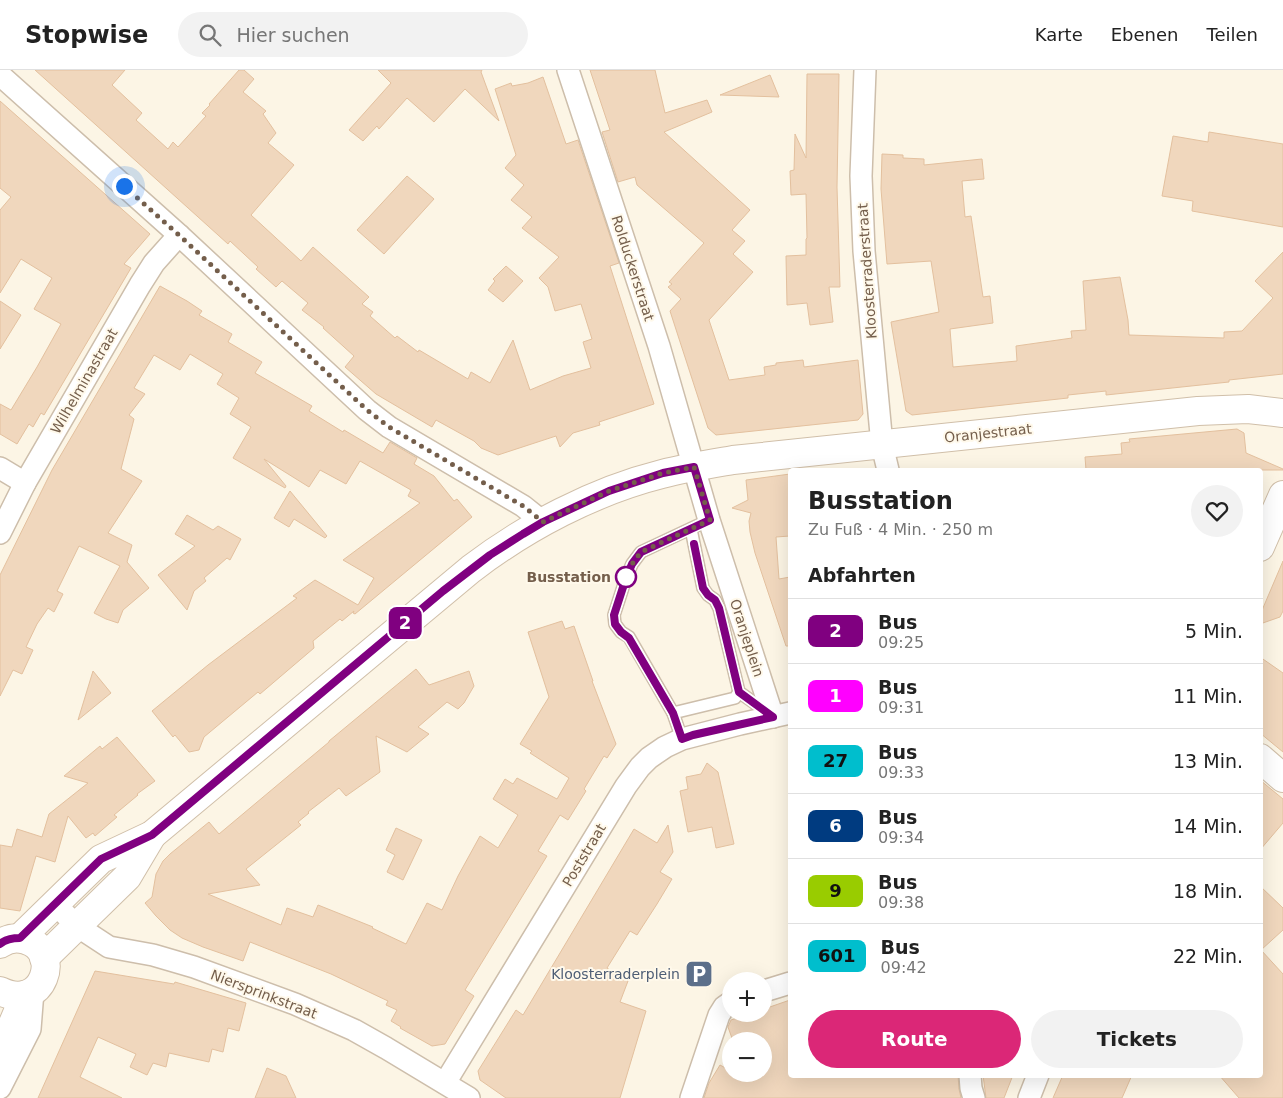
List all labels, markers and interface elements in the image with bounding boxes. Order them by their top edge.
search box [178,12,528,57]
text: Stopwise [25,21,148,49]
icon: search [196,21,224,49]
text: Hier suchen [236,24,350,46]
text: Karte [1035,24,1083,45]
text: Ebenen [1111,24,1179,45]
text: Teilen [1207,24,1258,45]
your location [112,174,137,199]
street label: Kloosterraderstraat [854,202,880,339]
street label: Rolduckerstraat [608,213,658,323]
street label: Wilhelminastraat [47,325,121,436]
street label: Oranjestraat [943,420,1033,446]
button: heart [1191,485,1243,537]
text: Busstation [808,487,953,515]
text: Zu Fuß · 4 Min. · 250 m [808,520,993,539]
text: Abfahrten [808,564,916,586]
marker: Busstation [615,566,637,588]
place label: Busstation [526,569,611,585]
street label: Oranjeplein [727,597,767,679]
line badge: 2 [389,607,421,639]
text: Bus [878,611,917,633]
text: 2 [399,612,411,633]
text: 2 [829,620,842,641]
text: 5 Min. [1185,620,1243,642]
text: 09:25 [878,633,924,652]
text: Bus [878,676,917,698]
text: 1 [829,685,842,706]
text: 11 Min. [1173,685,1243,707]
text: 09:31 [878,698,924,717]
text: Bus [878,741,917,763]
text: 27 [823,750,848,771]
text: 13 Min. [1173,750,1243,772]
text: 09:33 [878,763,924,782]
text: Bus [878,806,917,828]
text: 6 [829,815,842,836]
text: 14 Min. [1173,815,1243,837]
street label: Poststraat [559,820,609,889]
text: 09:34 [878,828,924,847]
text: Bus [878,871,917,893]
text: 9 [829,880,842,901]
text: 18 Min. [1173,880,1243,902]
text: 09:38 [878,893,924,912]
text: Bus [881,936,920,958]
text: 601 [818,945,856,966]
text: 22 Min. [1173,945,1243,967]
text: 09:42 [881,958,927,977]
parking icon: Kloosterraderplein [684,959,714,989]
street label: Niersprinkstraat [209,966,320,1022]
place label: Kloosterraderplein [551,966,680,982]
map controls [722,972,772,1082]
button: + [722,972,772,1022]
button: Route [808,1010,1021,1068]
button: Tickets [1031,1010,1243,1068]
button: − [722,1032,772,1082]

